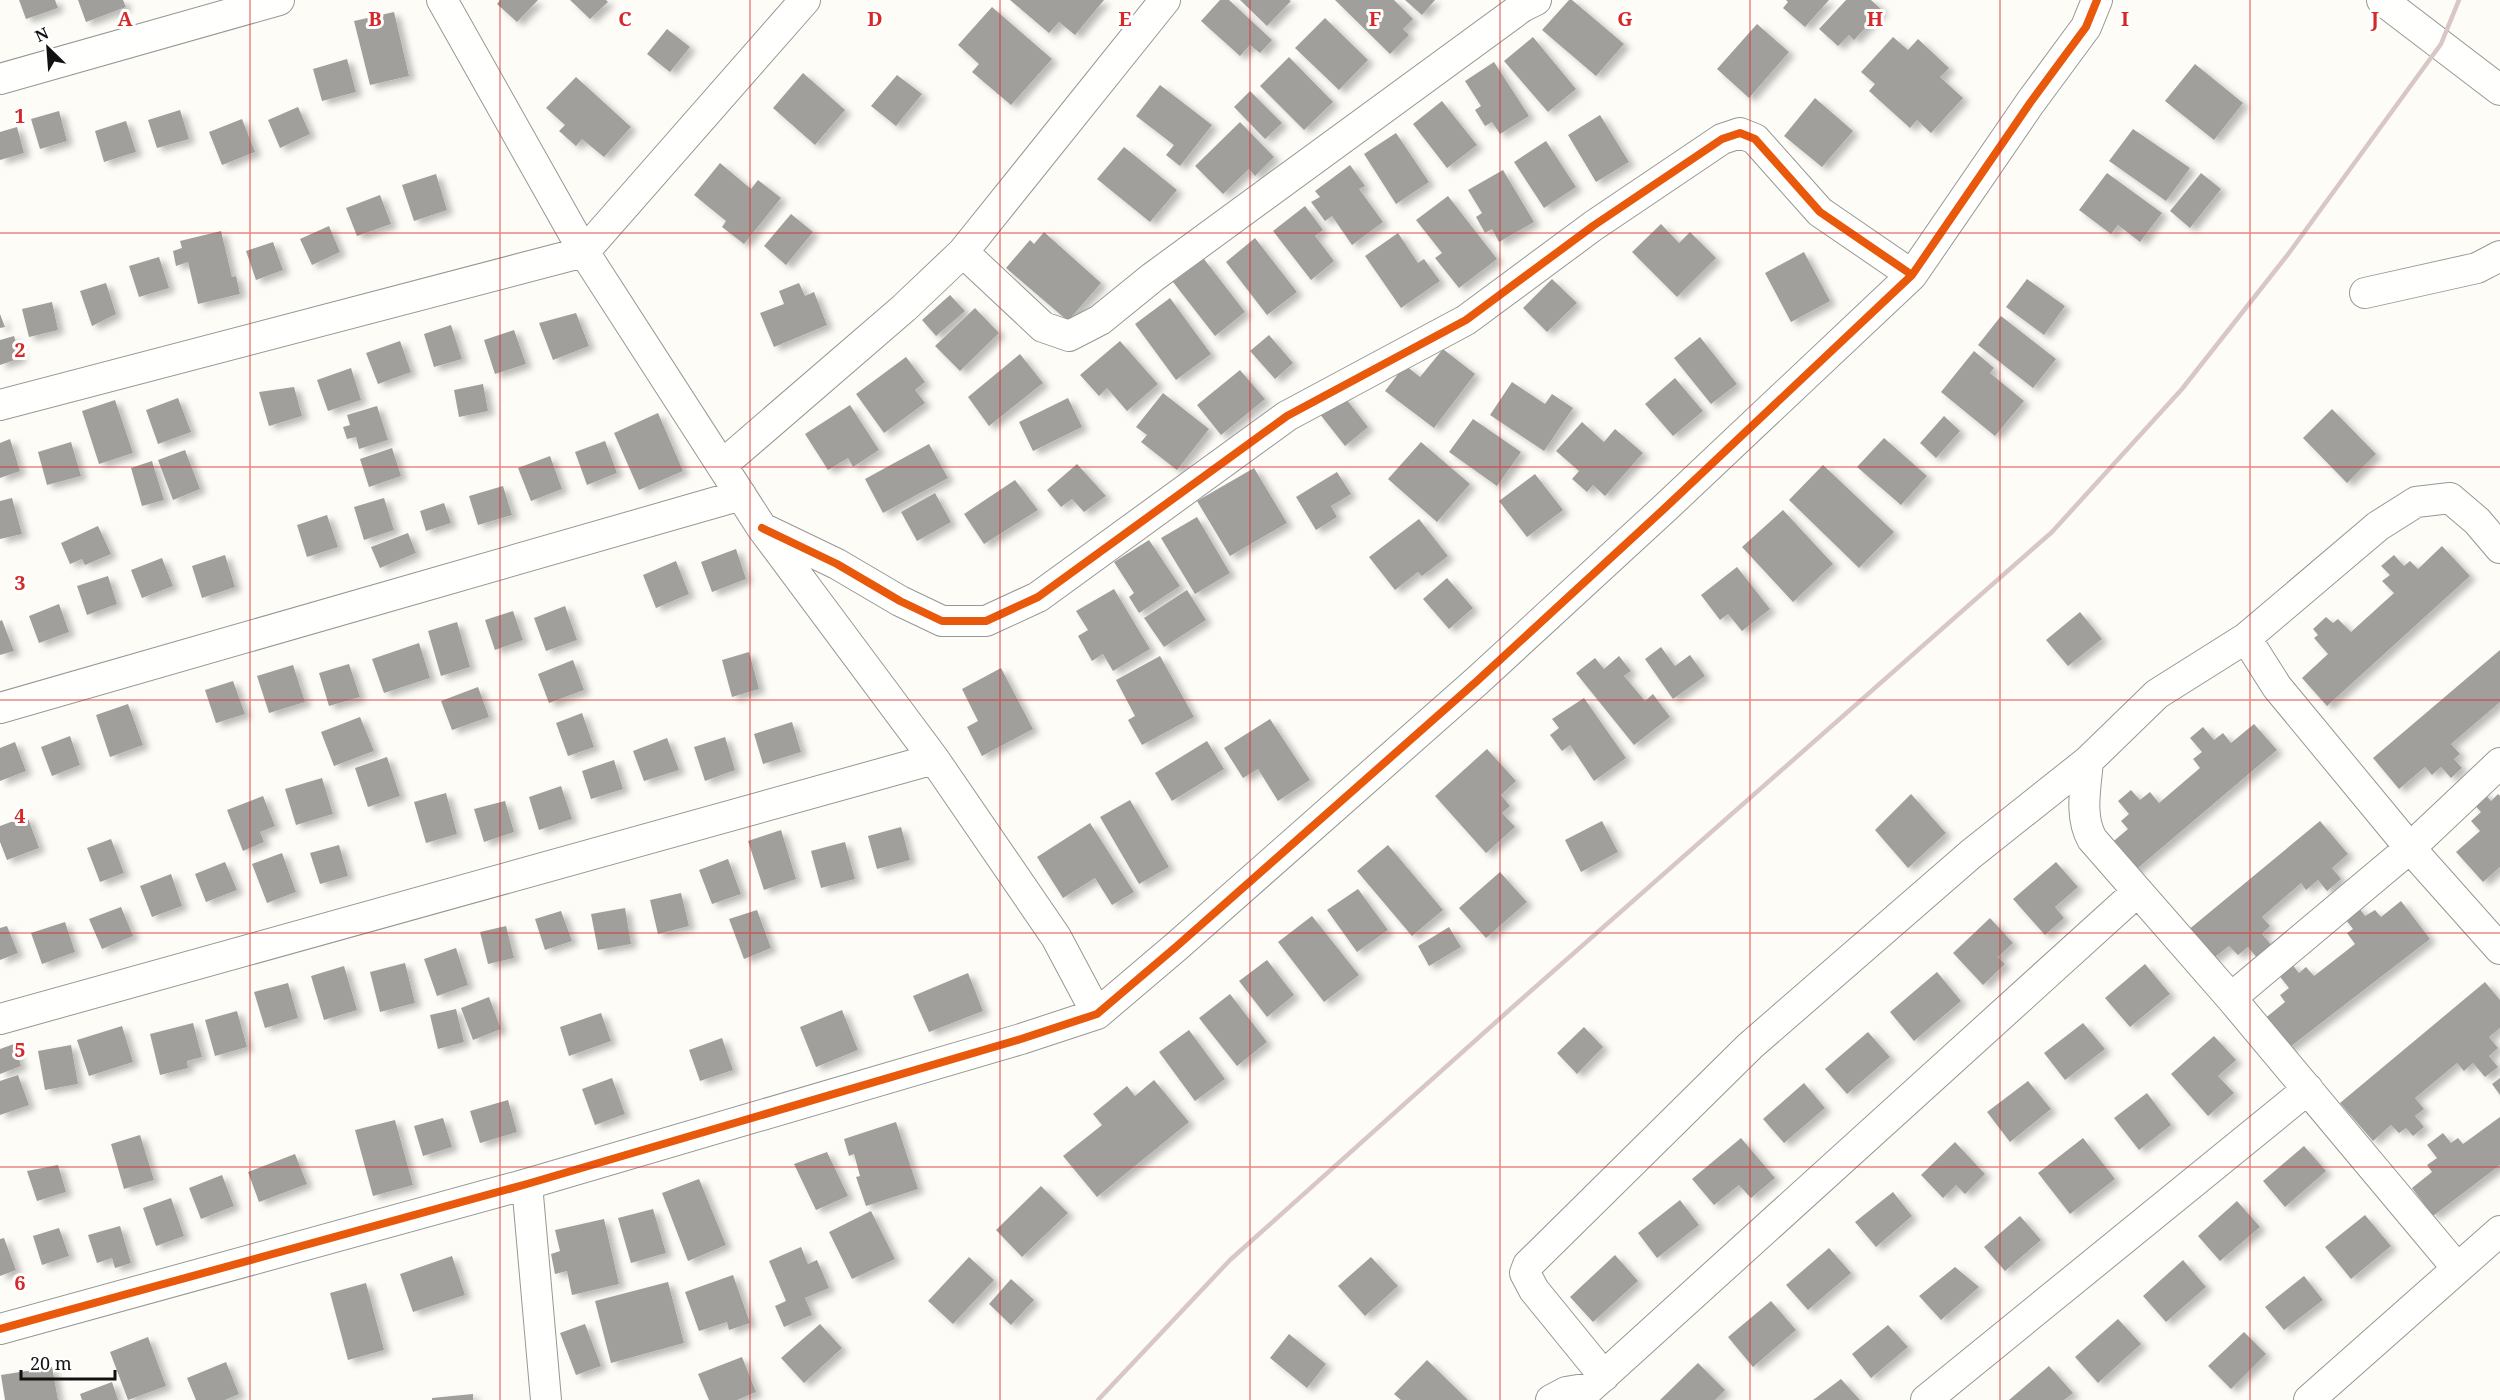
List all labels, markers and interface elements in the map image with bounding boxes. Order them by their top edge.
text: A [117,5,133,32]
text: B [368,5,382,32]
text: C [618,5,632,32]
text: D [867,5,883,32]
text: E [1118,5,1132,32]
text: F [1369,5,1381,32]
text: G [1617,5,1633,32]
text: H [1867,5,1883,32]
text: I [2121,5,2129,32]
text: J [2370,5,2379,32]
north arrow [18,18,78,78]
text: N [31,22,52,47]
text: 1 [14,102,26,129]
text: 2 [14,336,26,363]
text: 3 [14,569,26,596]
text: 4 [14,802,26,829]
text: 5 [14,1036,26,1063]
text: 6 [14,1269,26,1296]
scale bar [21,1343,116,1381]
text: 20 m [30,1351,72,1375]

